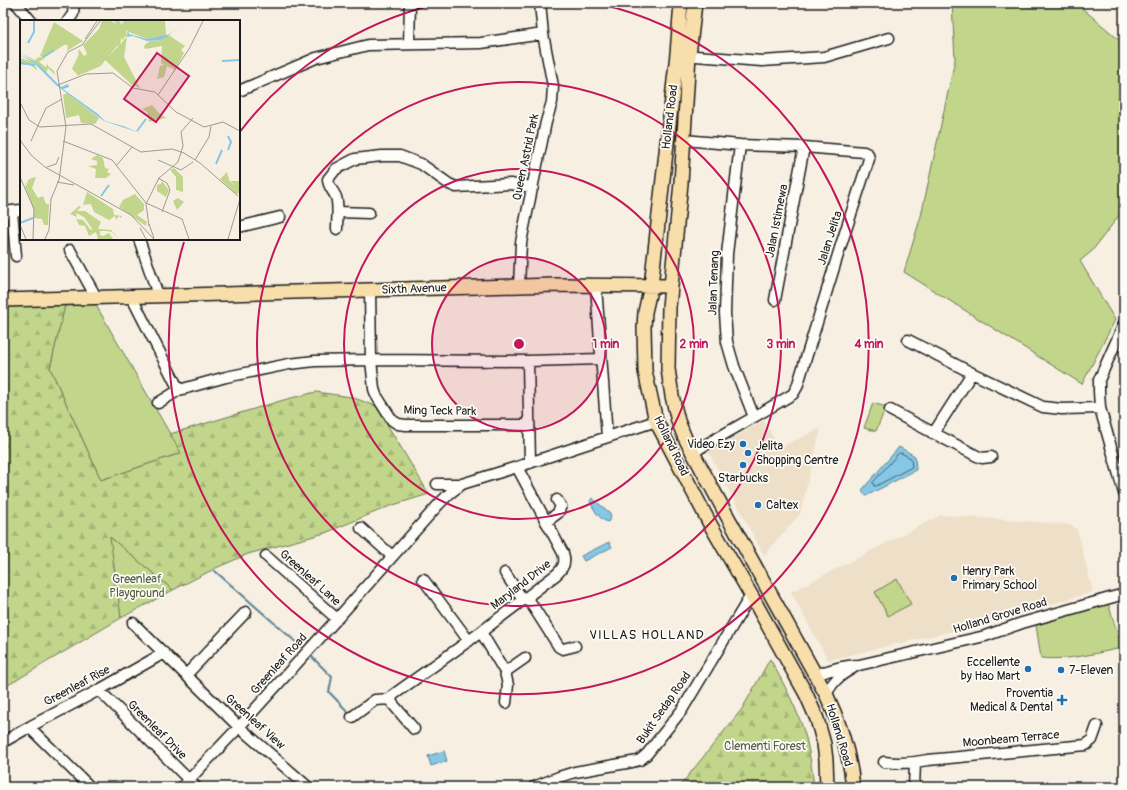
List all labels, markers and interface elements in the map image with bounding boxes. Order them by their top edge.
inset map [20,20,240,240]
street label: Holland Road [659,84,681,150]
street label: Queen Astrid Park [509,112,543,202]
street label: Jalan Istimewa [763,183,792,259]
street label: Jalan Jelita [814,209,846,267]
street label: Jalan Tenang [705,250,723,316]
street label: Sixth Avenue [381,280,447,298]
centre of rings [512,337,526,351]
text: 1 min [593,337,620,352]
text: 2 min [680,337,709,352]
text: 3 min [767,337,796,352]
text: 4 min [853,337,884,352]
street label: Ming Teck Park [404,403,476,419]
street label: Holland Road [650,413,692,479]
place label: Video Ezy [687,437,735,452]
marker: Video Ezy [738,439,748,449]
place label: Jelita Shopping Centre [756,439,839,468]
marker: Jelita Shopping Centre [743,448,753,458]
marker: Starbucks [738,460,748,470]
place label: Starbucks [718,471,769,486]
place label: Caltex [766,498,799,513]
marker: Caltex [753,500,763,510]
street label: Greenleaf Lane [276,547,344,609]
street label: Maryland Drive [488,557,554,613]
place label: Henry Park Primary School [962,564,1037,593]
park label: Greenleaf Playground [109,572,165,601]
marker: Henry Park Primary School [949,573,959,583]
street label: Holland Grove Road [951,595,1049,637]
district label: VILLAS HOLLAND [589,627,705,643]
street label: Greenleaf Road [248,630,310,698]
place label: Eccellente by Hao Mart [961,655,1020,684]
street label: Greenleaf Rise [41,662,113,710]
place label: 7-Eleven [1069,663,1114,678]
marker: Eccellente by Hao Mart [1023,664,1033,674]
marker: 7-Eleven [1056,665,1066,675]
street label: Bukit Sedap Road [634,669,695,747]
place label: Proventia Medical & Dental [970,686,1053,715]
street label: Greenleaf View [222,691,288,753]
marker: Proventia Medical & Dental [1056,694,1068,706]
street label: Greenleaf Drive [124,697,190,763]
street label: Holland Road [822,702,856,768]
street label: Moonbeam Terrace [962,727,1060,751]
park label: Clementi Forest [724,739,806,754]

